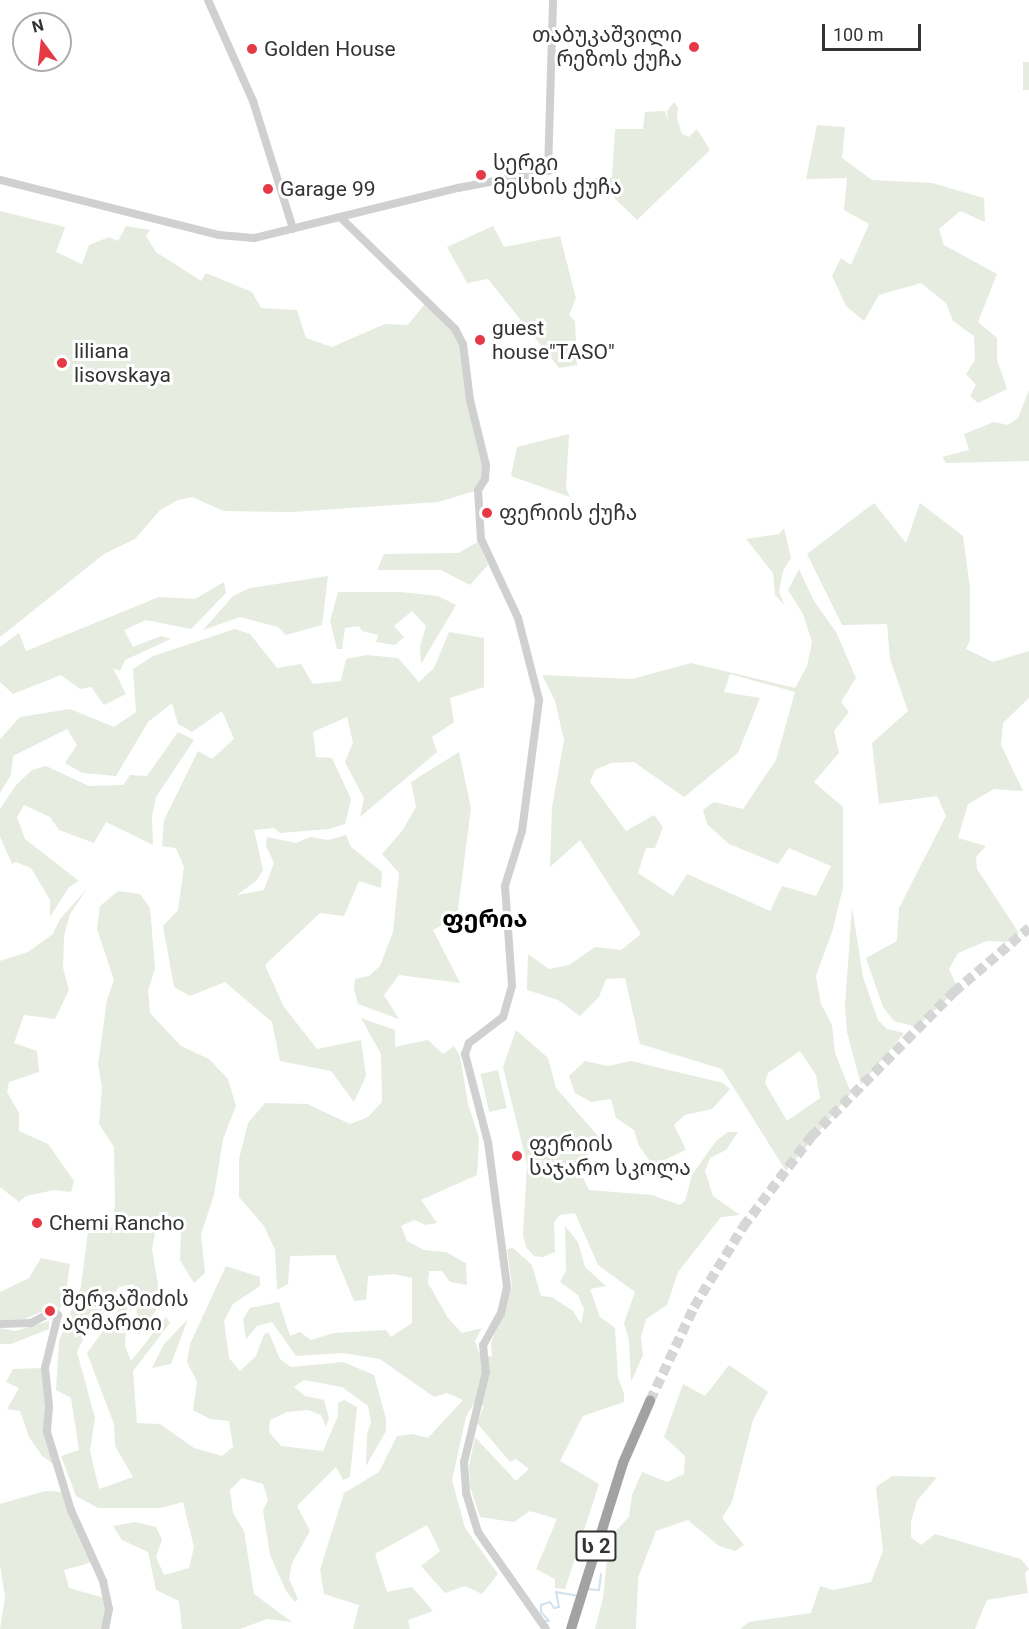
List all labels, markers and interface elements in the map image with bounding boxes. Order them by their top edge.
north arrow [12,12,72,72]
scale bar [825,12,924,50]
text: N [30,15,46,37]
place label: თაბუკაშვილი რეზოს ქუჩა [532,22,682,72]
text: 100 m [833,24,884,45]
place label: Golden House [264,36,396,62]
marker: თაბუკაშვილი რეზოს ქუჩა [687,40,701,54]
marker: Golden House [245,42,259,56]
place label: სერგი მესხის ქუჩა [493,150,622,200]
marker: სერგი მესხის ქუჩა [474,168,488,182]
place label: Garage 99 [280,176,376,202]
marker: Garage 99 [261,182,275,196]
place label: guest house"TASO" [492,315,615,365]
marker: guest house"TASO" [473,333,487,347]
place label: liliana lisovskaya [74,338,171,388]
marker: liliana lisovskaya [55,356,69,370]
place label: ფერიის ქუჩა [499,500,637,526]
marker: ფერიის ქუჩა [480,506,494,520]
district label: ფერია [442,906,528,934]
place label: ფერიის საჯარო სკოლა [529,1131,691,1181]
marker: ფერიის საჯარო სკოლა [510,1149,524,1163]
place label: Chemi Rancho [49,1210,185,1236]
marker: Chemi Rancho [30,1216,44,1230]
place label: შერვაშიძის აღმართი [62,1286,189,1336]
marker: შერვაშიძის აღმართი [43,1304,57,1318]
road number: ს 2 [575,1529,617,1563]

